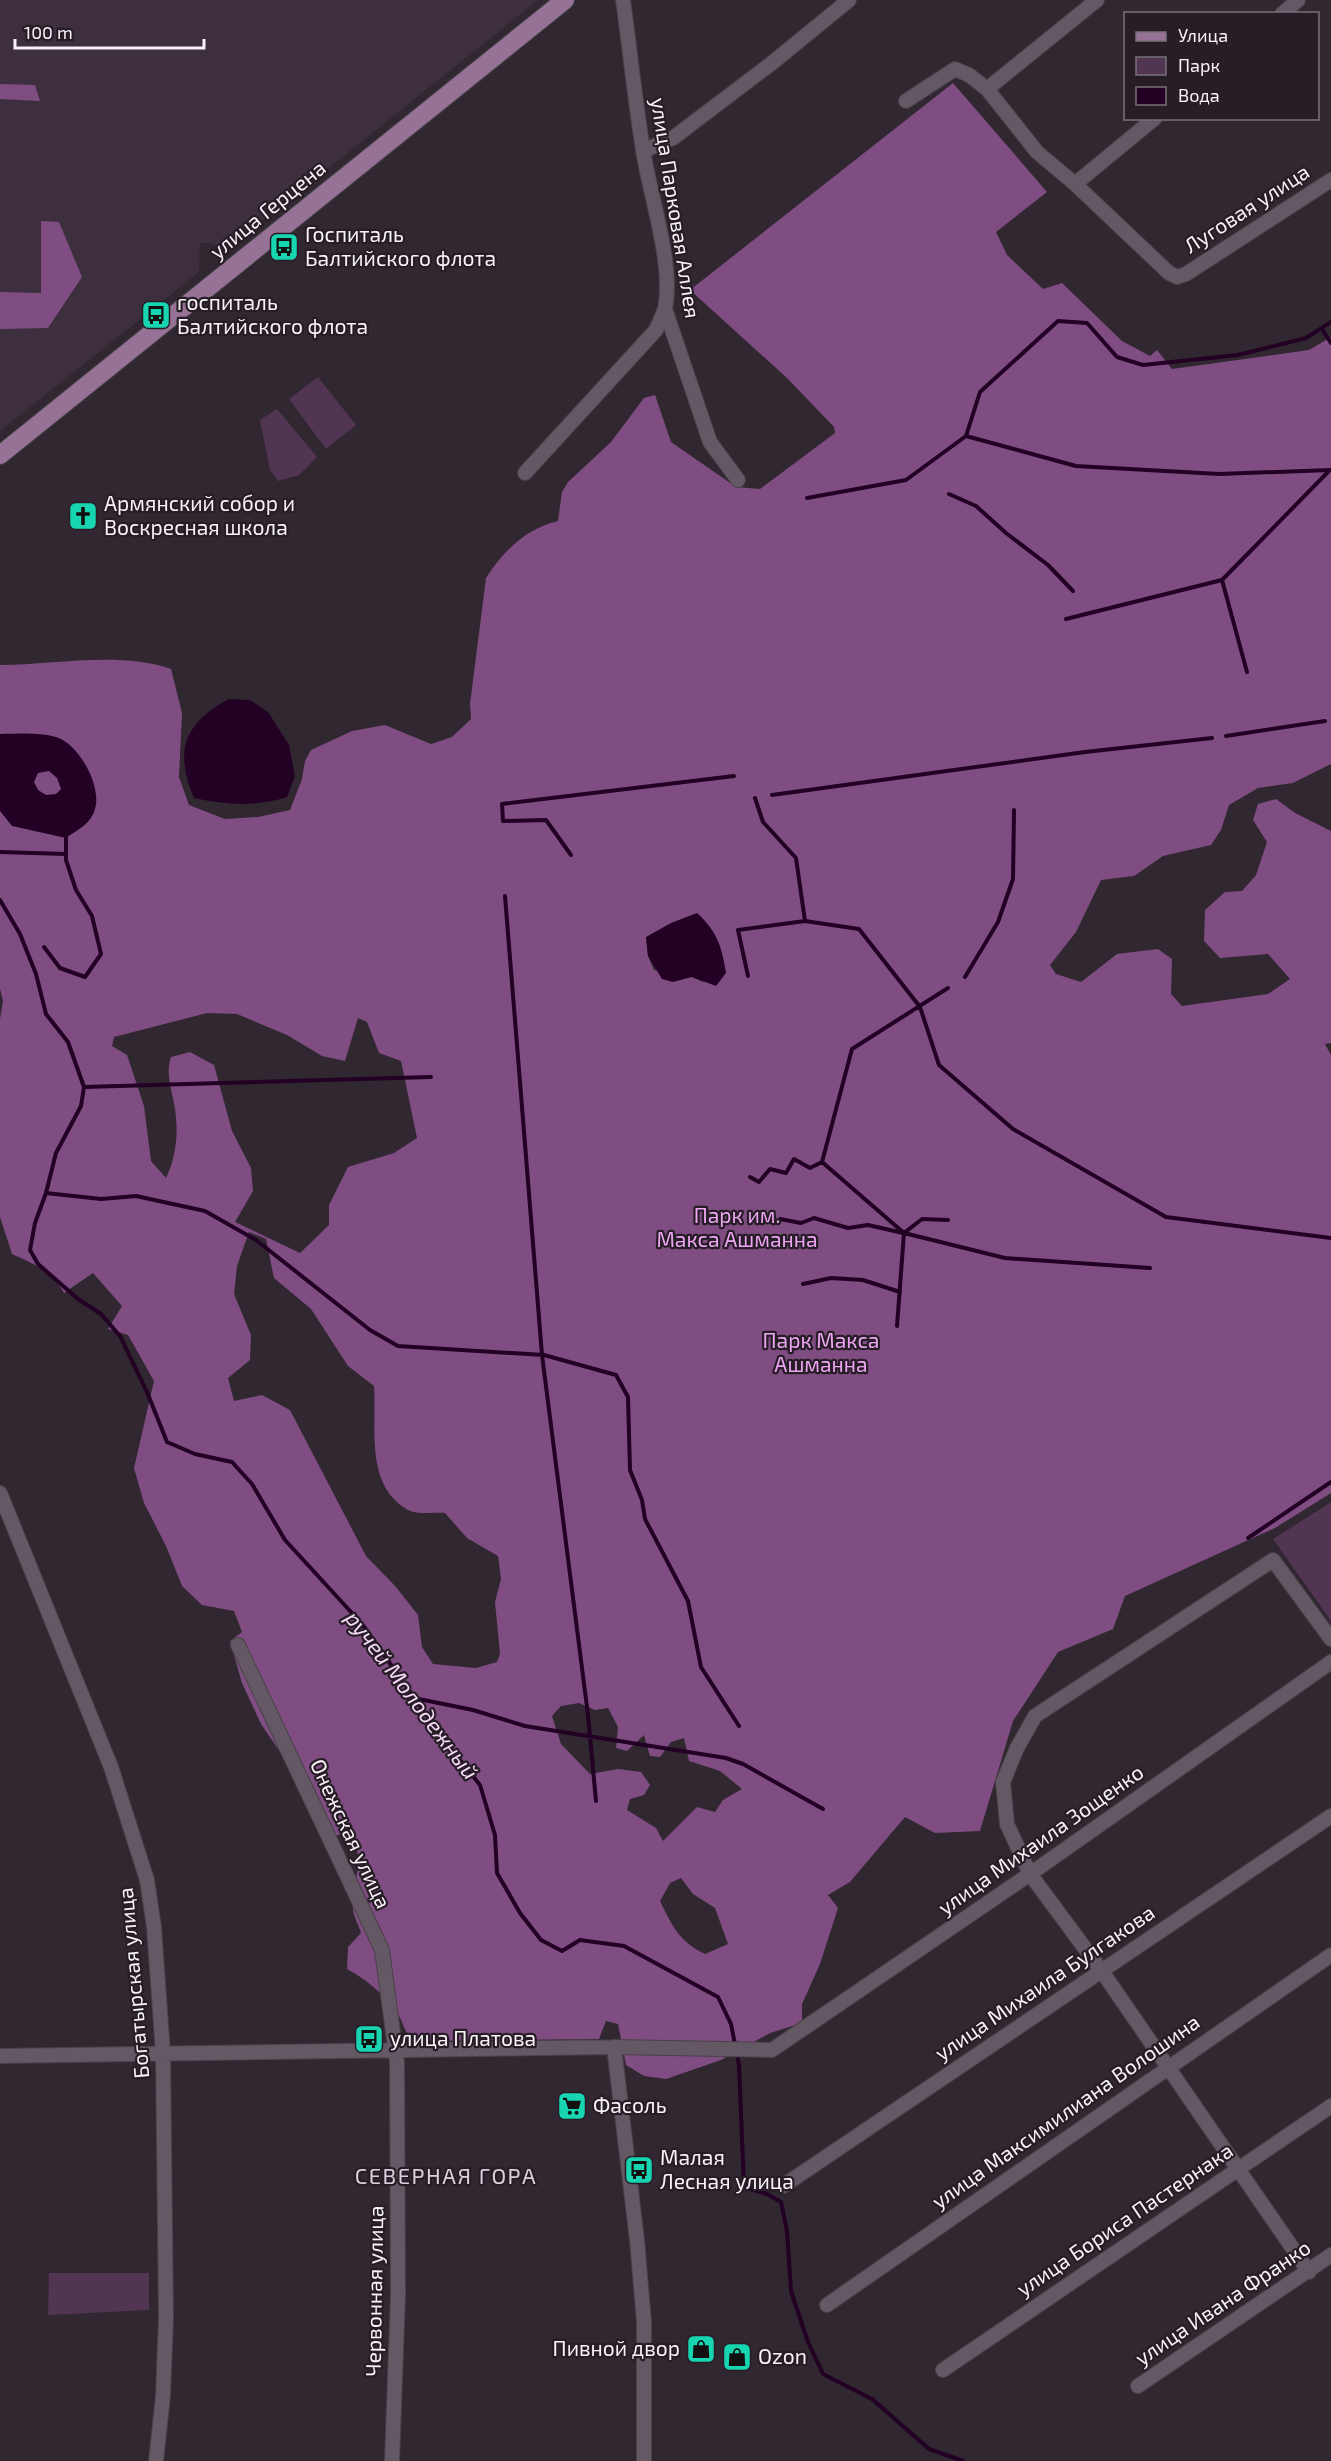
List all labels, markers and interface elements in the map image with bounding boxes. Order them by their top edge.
scale bar [15,12,204,50]
legend [1124,12,1319,120]
text: 100 m [24,21,73,43]
text: Улица [1178,24,1228,46]
text: Парк [1178,54,1220,76]
text: Вода [1178,84,1220,106]
street label: улица Парковая Аллея [646,96,706,320]
street label: улица Герцена [204,154,331,264]
street label: Луговая улица [1179,158,1314,258]
place label: Госпиталь Балтийского флота [305,221,496,270]
bus stop icon: Госпиталь Балтийского флота [268,231,300,263]
place label: госпиталь Балтийского флота [177,289,368,338]
bus stop icon: госпиталь Балтийского флота [140,299,172,331]
place label: Армянский собор и Воскресная школа [104,490,295,539]
church icon: Армянский собор и Воскресная школа [67,500,99,532]
park label: Парк им. Макса Ашманна [656,1202,818,1251]
park label: Парк Макса Ашманна [763,1327,879,1376]
water label: ручей Молодежный [341,1605,485,1784]
street label: Онежская улица [305,1755,397,1912]
street label: улица Михаила Зощенко [933,1758,1148,1920]
street label: Богатырская улица [112,1887,154,2080]
street label: улица Михаила Булгакова [930,1899,1159,2066]
street label: улица Максимилиана Волошина [926,2008,1204,2214]
bus stop icon: улица Платова [353,2023,385,2055]
place label: улица Платова [390,2025,536,2051]
supermarket icon: Фасоль [556,2090,588,2122]
place label: Фасоль [593,2092,666,2117]
street label: улица Бориса Пастернака [1011,2137,1238,2301]
place label: Малая Лесная улица [660,2144,794,2194]
bus stop icon: Малая Лесная улица [623,2154,655,2186]
district label: СЕВЕРНАЯ ГОРА [355,2162,537,2188]
street label: Червонная улица [360,2205,388,2377]
street label: улица Ивана Франко [1130,2234,1315,2371]
shop icon: Пивной двор [685,2333,717,2365]
place label: Пивной двор [553,2335,680,2360]
shop icon: Ozon [721,2341,753,2373]
place label: Ozon [758,2343,807,2368]

